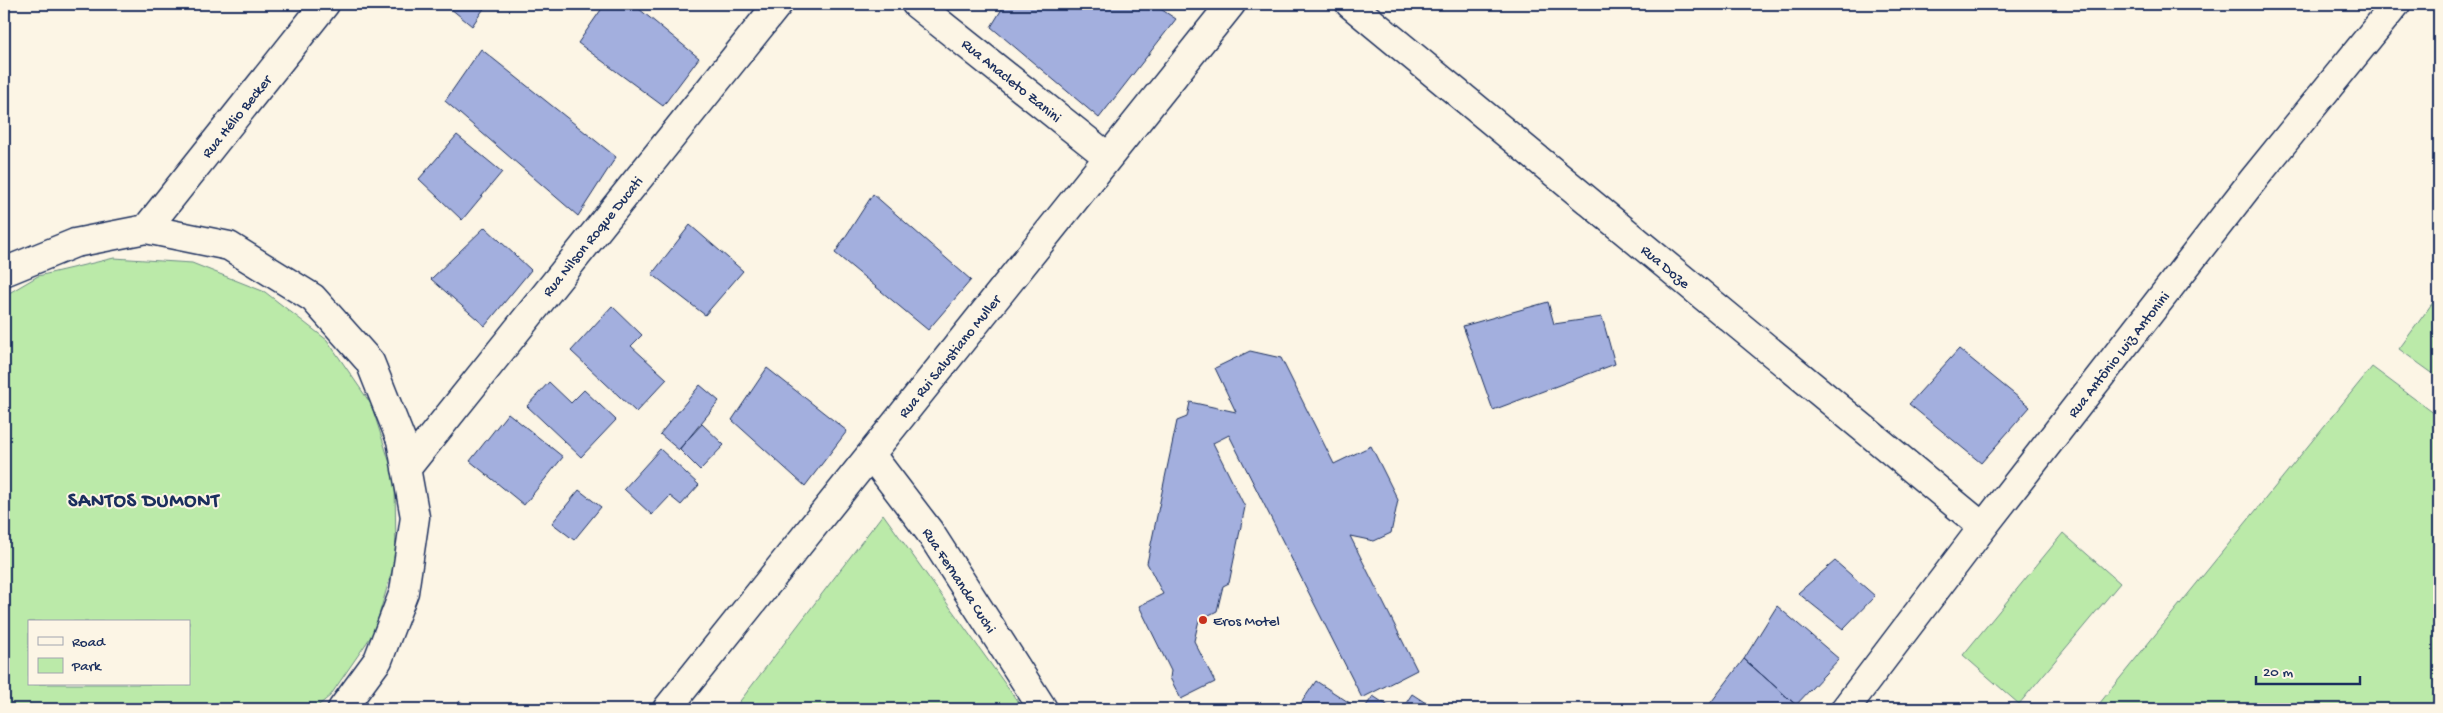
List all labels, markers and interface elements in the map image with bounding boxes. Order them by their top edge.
street label: Rua Anacleto Zanini [957,36,1064,127]
street label: Rua Hélio Becker [199,71,277,162]
street label: Rua Nilson Roque Ducati [539,173,648,301]
street label: Rua Doze [1636,242,1693,293]
street label: Rua Antônio Luiz Antonini [2065,289,2174,422]
street label: Rua Rui Salustiano Muller [895,291,1007,422]
district label: SANTOS DUMONT [68,491,220,514]
street label: Rua Fernanda Cuchi [917,525,999,637]
place label: Eros Motel [1213,613,1280,631]
marker: Eros Motel [1197,614,1209,626]
legend [28,620,190,686]
text: Road [72,634,106,652]
scale bar [2256,653,2359,685]
text: Park [71,658,102,676]
text: 20 m [2263,664,2293,682]

